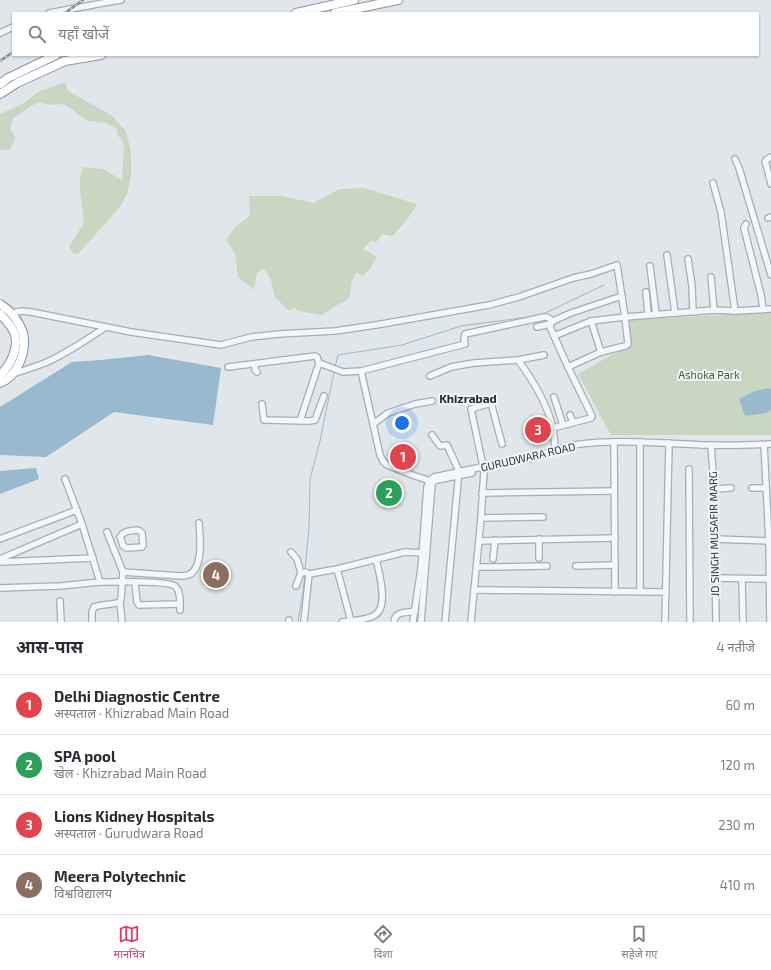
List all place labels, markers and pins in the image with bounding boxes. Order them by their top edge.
pin: 3 [525,415,551,445]
pin: 1 [390,442,416,472]
pin: 2 [376,478,402,508]
pin: 4 [203,560,229,590]

